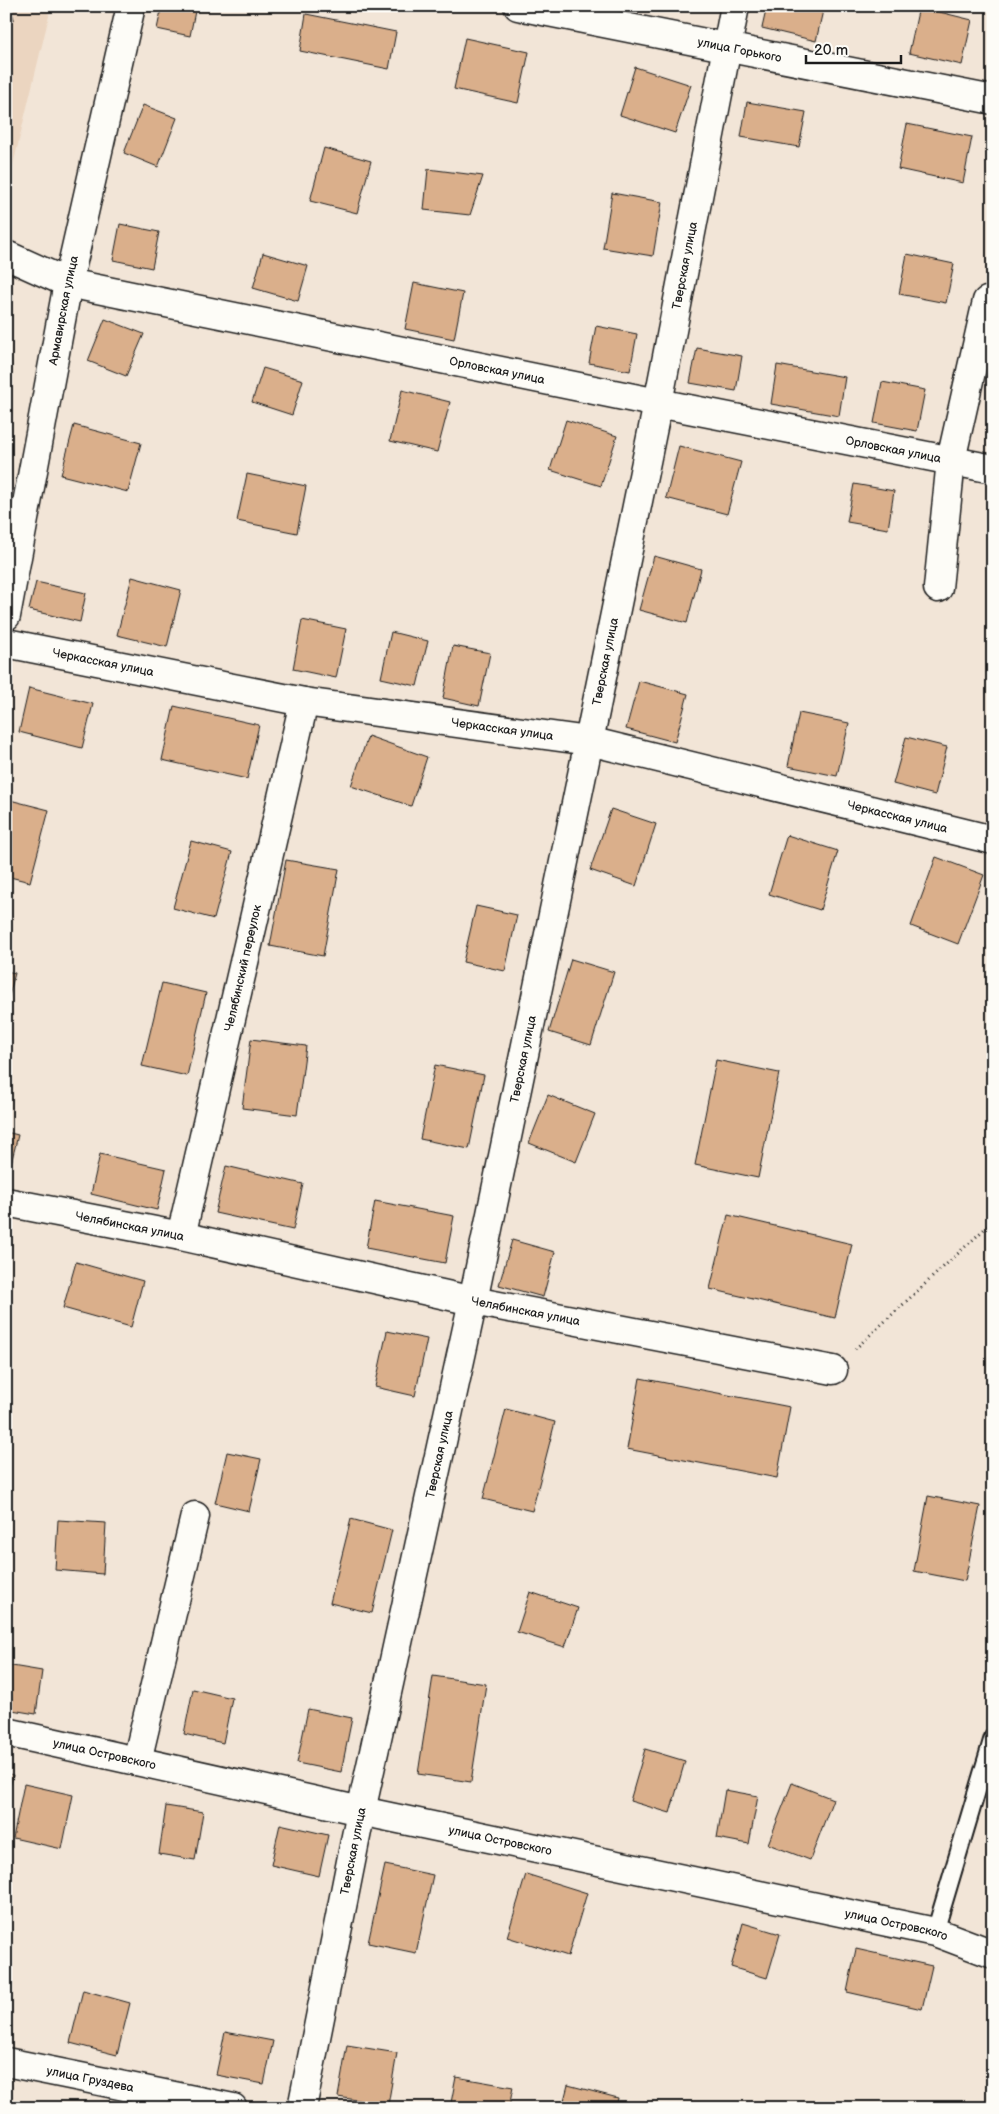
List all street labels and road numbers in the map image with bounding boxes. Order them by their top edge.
street label: улица Горького [696,35,783,66]
street label: Тверская улица [669,220,701,311]
street label: Армавирская улица [46,254,82,367]
street label: Орловская улица [448,354,546,388]
street label: Орловская улица [844,433,942,467]
street label: Тверская улица [589,616,622,707]
street label: Черкасская улица [51,645,155,680]
street label: Черкасская улица [450,715,554,744]
street label: Черкасская улица [846,798,949,837]
street label: Челябинский переулок [221,903,265,1033]
street label: Тверская улица [507,1014,540,1104]
street label: Челябинская улица [74,1209,185,1244]
street label: Челябинская улица [470,1294,581,1329]
street label: Тверская улица [423,1409,457,1500]
street label: улица Островского [52,1736,157,1773]
street label: Тверская улица [338,1806,370,1896]
street label: улица Островского [447,1823,553,1859]
street label: улица Островского [844,1906,950,1944]
street label: улица Груздева [45,2063,135,2096]

